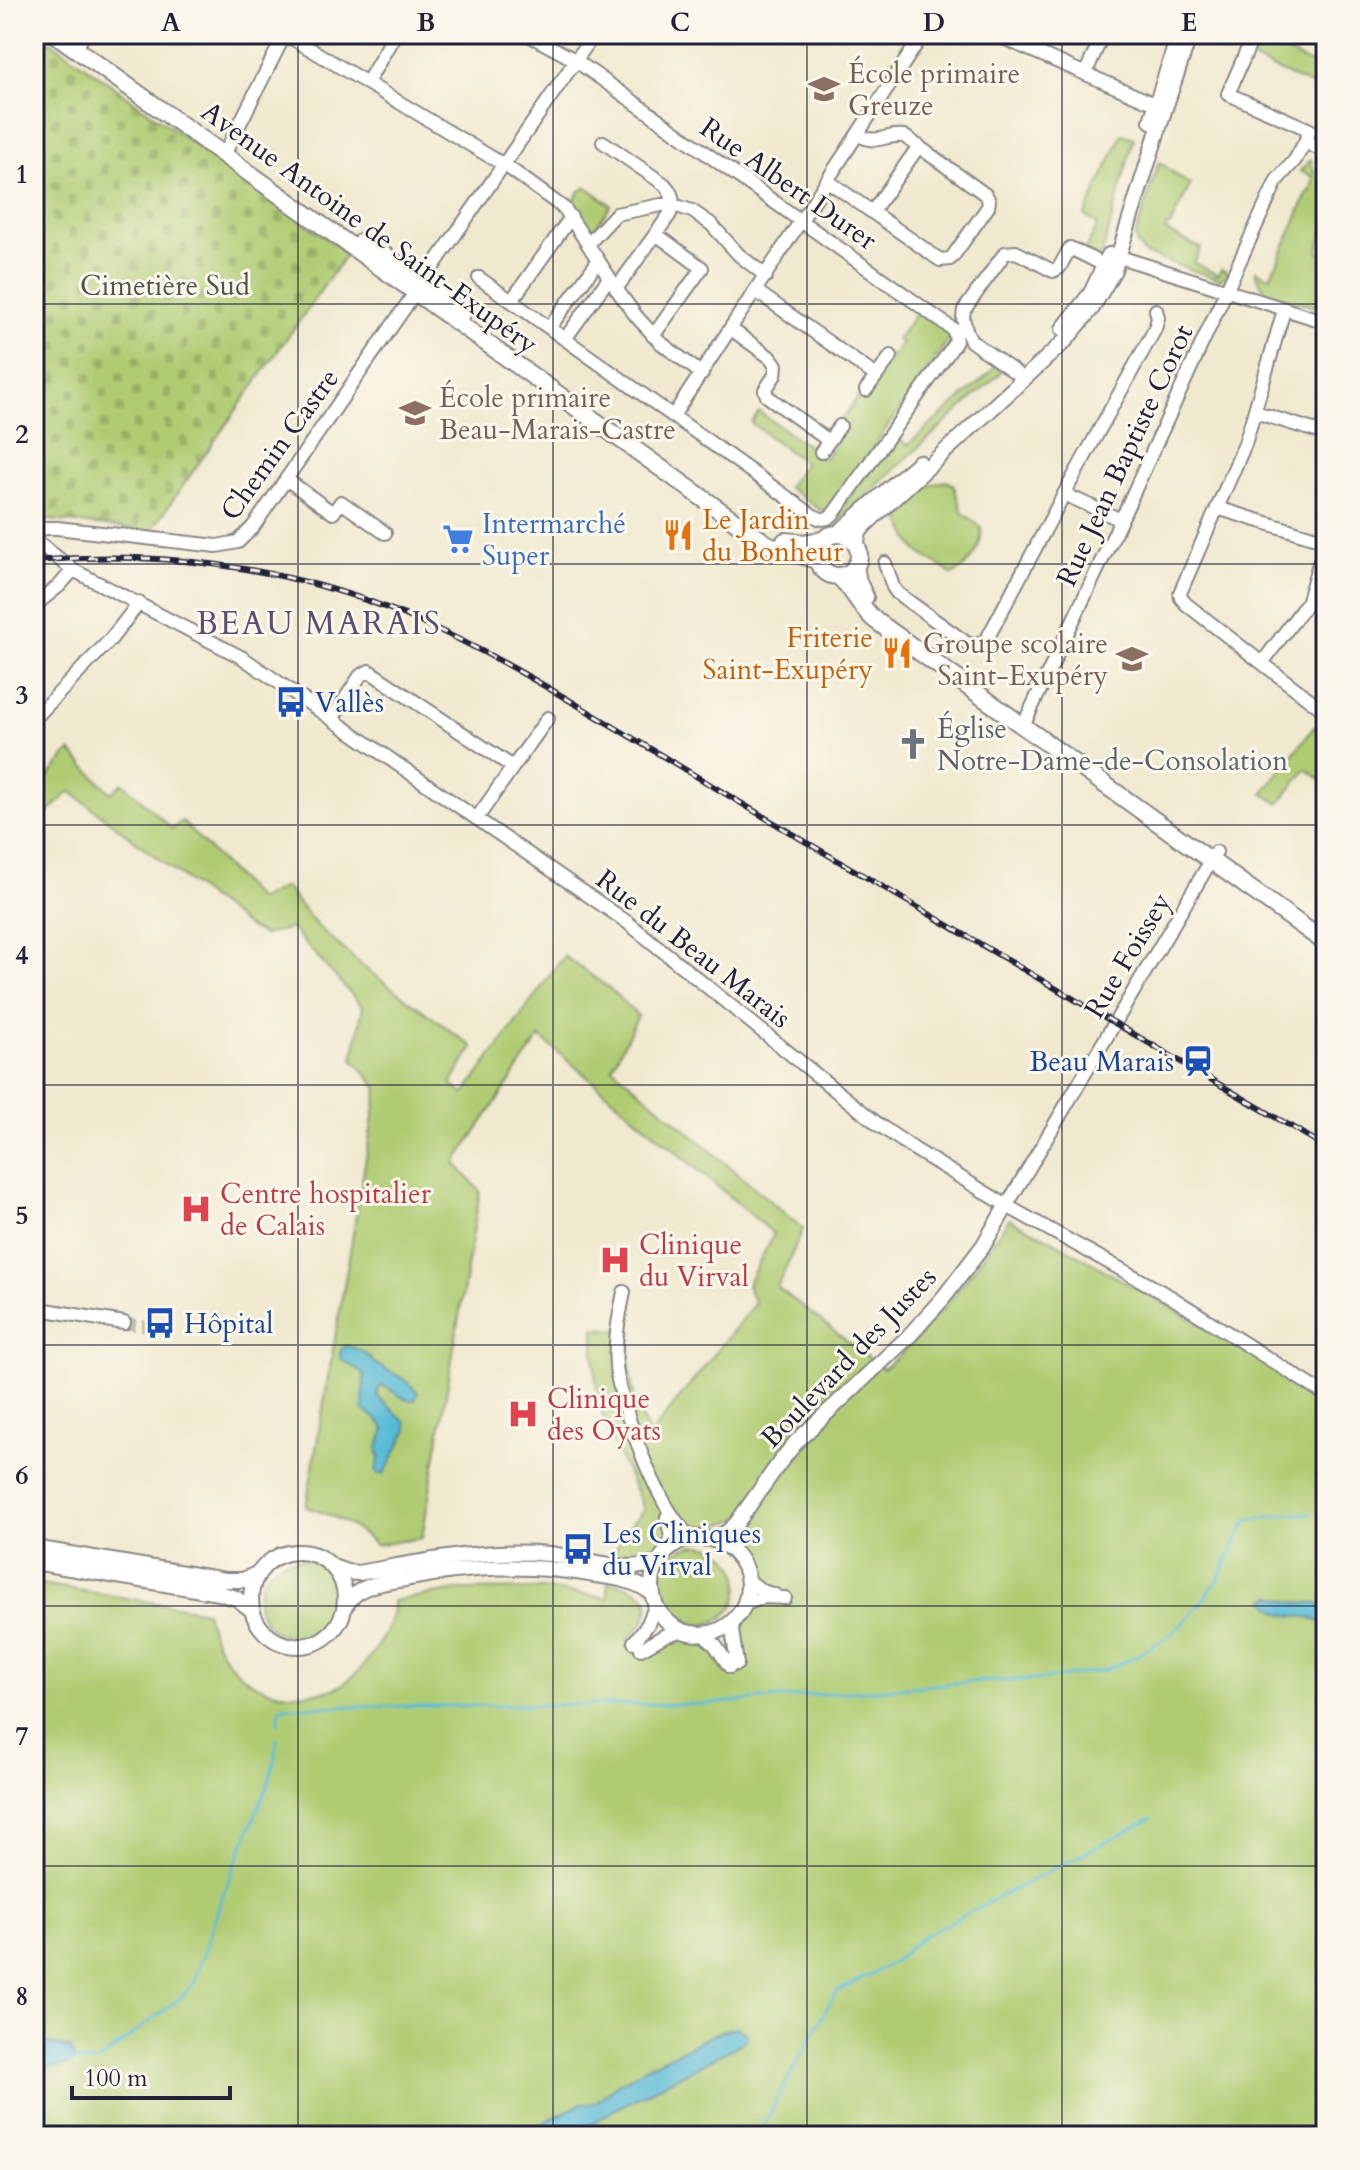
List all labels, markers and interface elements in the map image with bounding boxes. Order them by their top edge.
text: A [161,5,181,40]
text: B [417,5,435,40]
text: C [670,5,690,40]
text: D [923,5,945,40]
text: E [1181,5,1197,40]
place label: École primaire Greuze [848,55,1020,125]
school or university icon: École primaire Greuze [807,72,841,106]
street label: Avenue Antoine de Saint-Exupéry [193,93,546,363]
street label: Rue Albert Durer [692,109,885,259]
text: 1 [15,157,29,192]
park label: Cimetière Sud [80,267,250,305]
street label: Rue Jean Baptiste Corot [1048,318,1202,592]
street label: Chemin Castre [212,361,348,528]
place label: École primaire Beau-Marais-Castre [439,379,676,449]
school or university icon: École primaire Beau-Marais-Castre [398,396,432,430]
text: 2 [15,417,29,452]
place label: Le Jardin du Bonheur [702,501,844,571]
place label: Intermarché Super [482,505,626,575]
restaurant icon: Le Jardin du Bonheur [661,518,695,552]
supermarket icon: Intermarché Super [441,522,475,556]
district label: BEAU MARAIS [196,602,442,646]
place label: Friterie Saint-Exupéry [703,619,873,689]
place label: Groupe scolaire Saint-Exupéry [923,625,1108,695]
restaurant icon: Friterie Saint-Exupéry [880,636,914,670]
school or university icon: Groupe scolaire Saint-Exupéry [1115,642,1149,676]
text: 3 [15,678,29,713]
place label: Vallès [315,684,384,722]
bus stop icon: Vallès [274,685,308,719]
place label: Église Notre-Dame-de-Consolation [937,710,1288,780]
church icon: Église Notre-Dame-de-Consolation [896,727,930,761]
street label: Rue du Beau Marais [588,861,799,1037]
street label: Rue Foissey [1075,885,1180,1025]
text: 4 [15,938,29,973]
place label: Beau Marais [1029,1043,1174,1081]
station icon: Beau Marais [1181,1044,1215,1078]
place label: Centre hospitalier de Calais [220,1175,432,1245]
hospital icon: Centre hospitalier de Calais [179,1192,213,1226]
text: 5 [15,1198,29,1233]
place label: Clinique du Virval [639,1226,749,1296]
hospital icon: Clinique du Virval [598,1243,632,1277]
street label: Boulevard des Justes [752,1259,945,1456]
place label: Hôpital [184,1305,273,1343]
bus stop icon: Hôpital [143,1306,177,1340]
place label: Clinique des Oyats [547,1380,661,1450]
hospital icon: Clinique des Oyats [506,1397,540,1431]
text: 6 [15,1458,29,1493]
place label: Les Cliniques du Virval [602,1515,761,1585]
bus stop icon: Les Cliniques du Virval [561,1532,595,1566]
text: 7 [15,1719,29,1754]
text: 8 [15,1979,29,2014]
scale bar [72,2050,230,2100]
text: 100 m [84,2062,148,2095]

